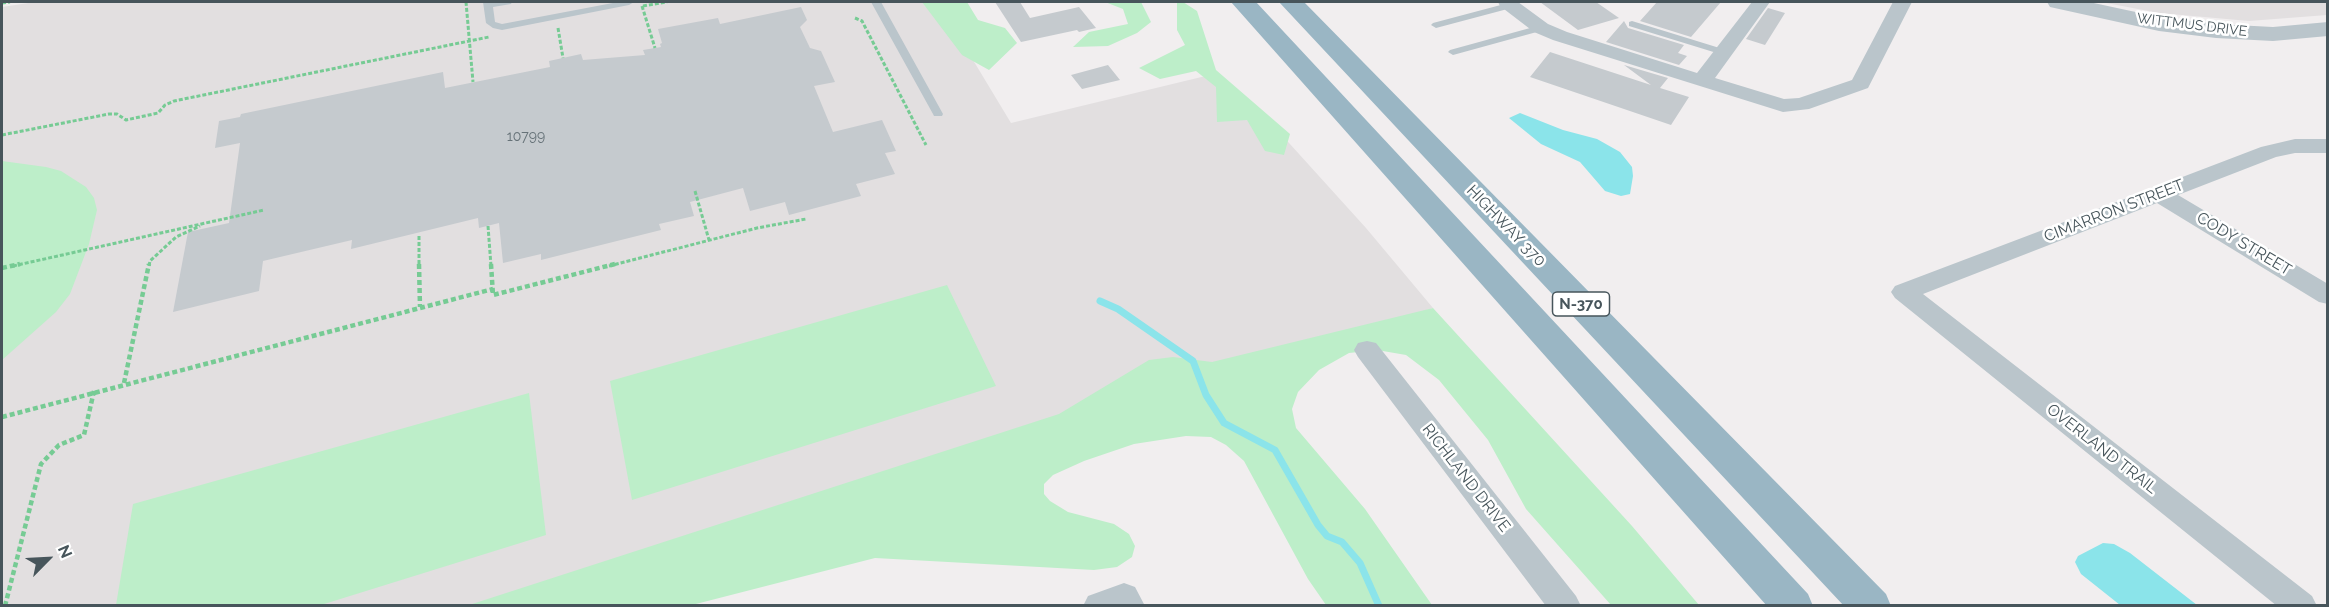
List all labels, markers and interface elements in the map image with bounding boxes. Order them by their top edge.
street label: WITTMUS DRIVE [2136,10,2248,40]
house number: 10799 [507,129,545,145]
street label: CIMARRON STREET [2041,175,2187,247]
street label: HIGHWAY 370 [1462,181,1550,271]
street label: CODY STREET [2193,208,2295,280]
road number: N-370 [1552,292,1610,316]
street label: OVERLAND TRAIL [2043,400,2161,498]
street label: RICHLAND DRIVE [1418,420,1514,536]
north arrow [18,529,78,589]
text: N [54,542,76,561]

